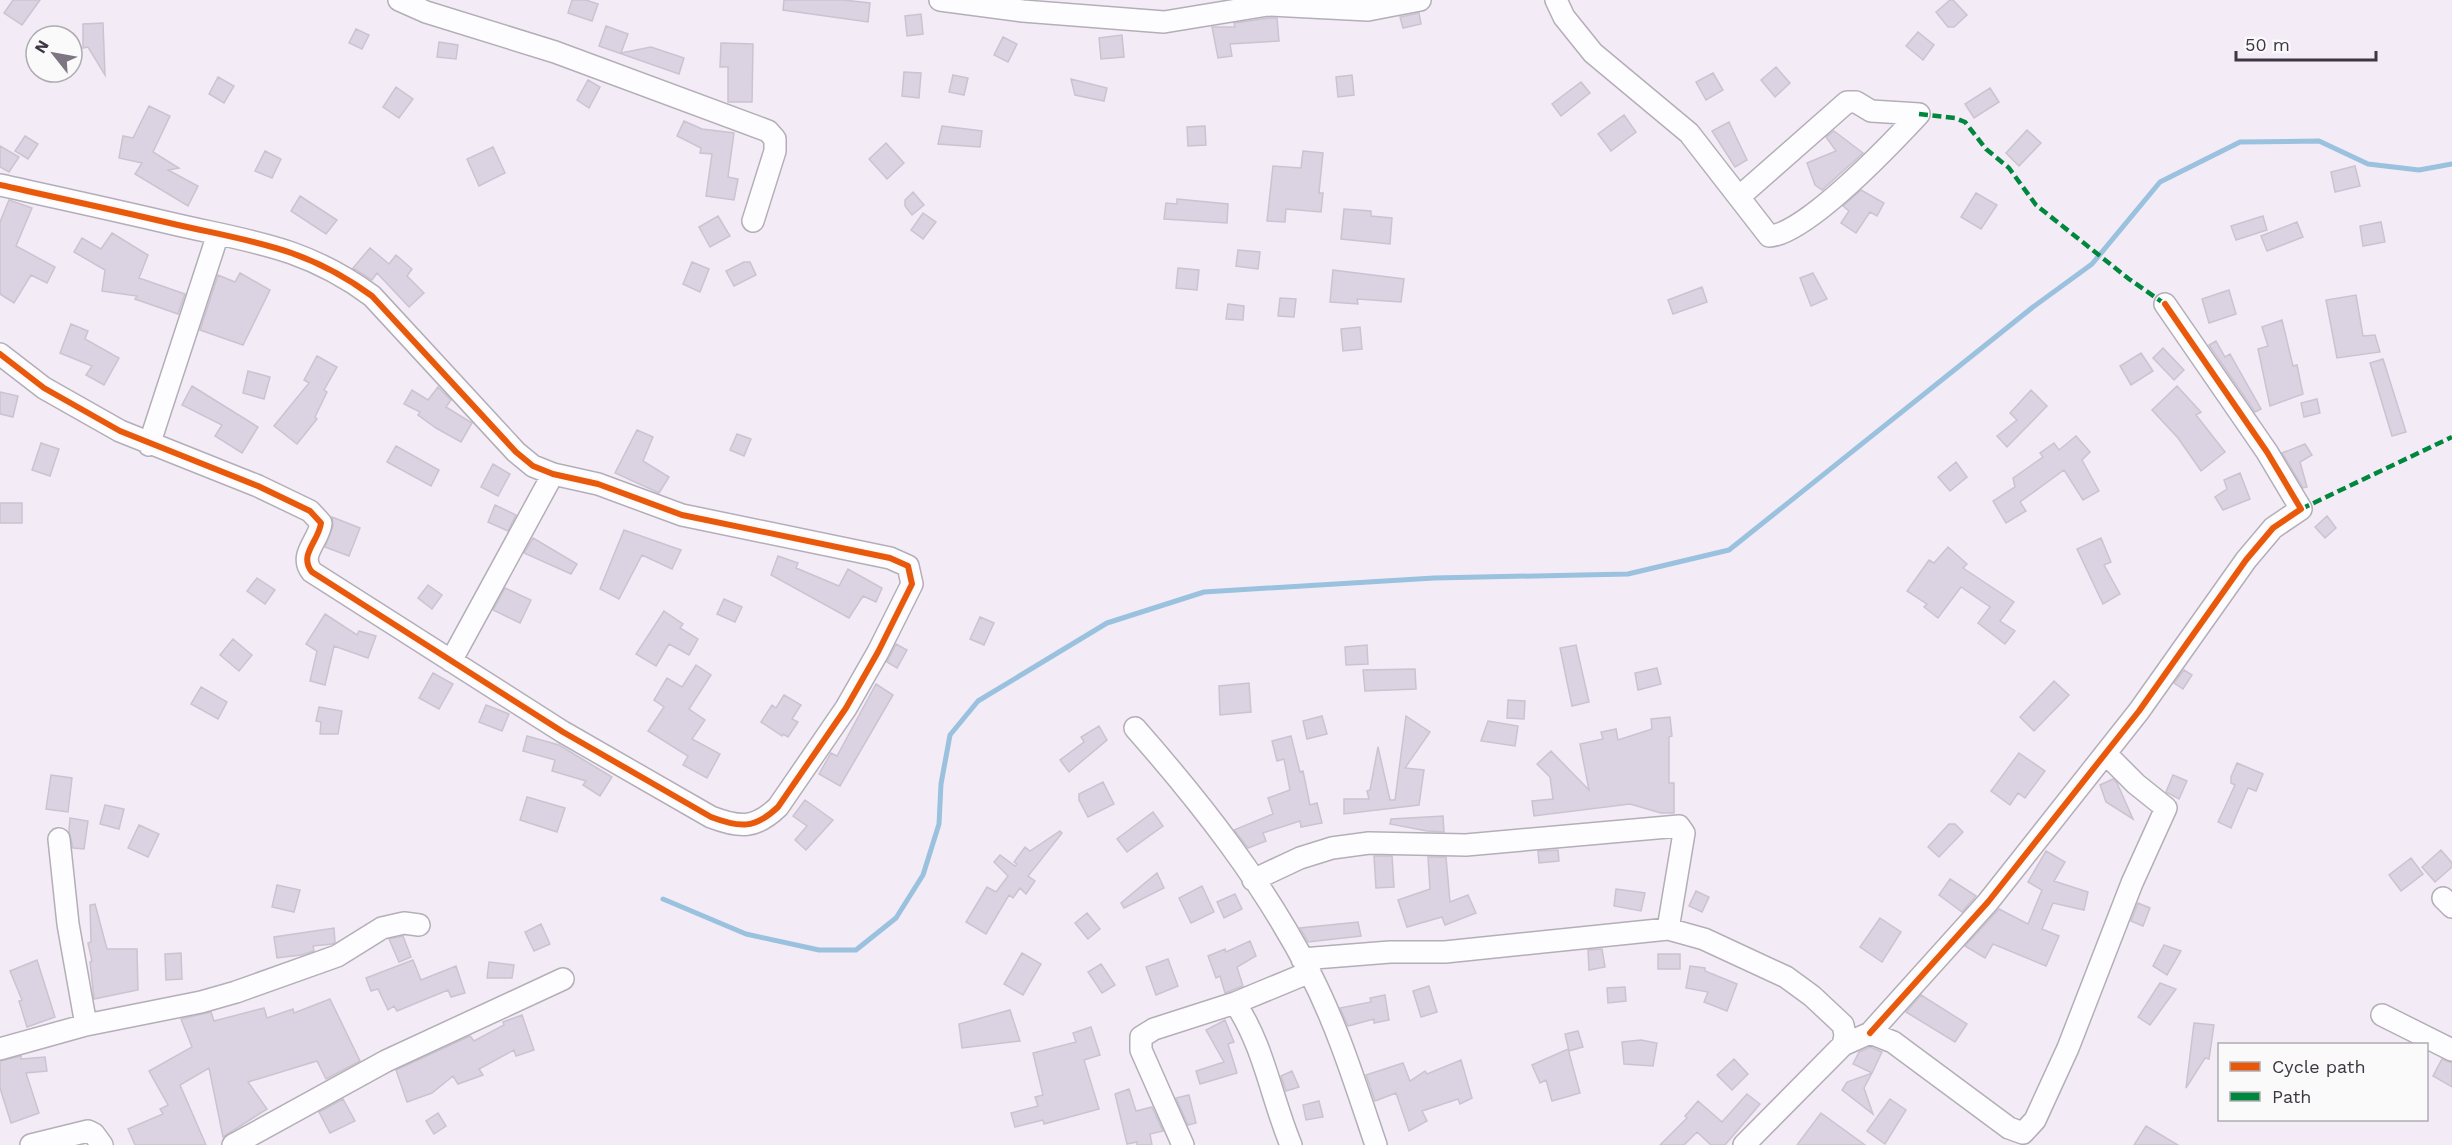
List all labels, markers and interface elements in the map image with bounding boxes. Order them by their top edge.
north arrow [24,24,84,84]
scale bar [2236,24,2376,62]
text: 50 m [2245,34,2290,55]
text: N [30,37,53,57]
legend [2218,1043,2428,1121]
text: Cycle path [2272,1056,2366,1077]
text: Path [2272,1086,2312,1107]

